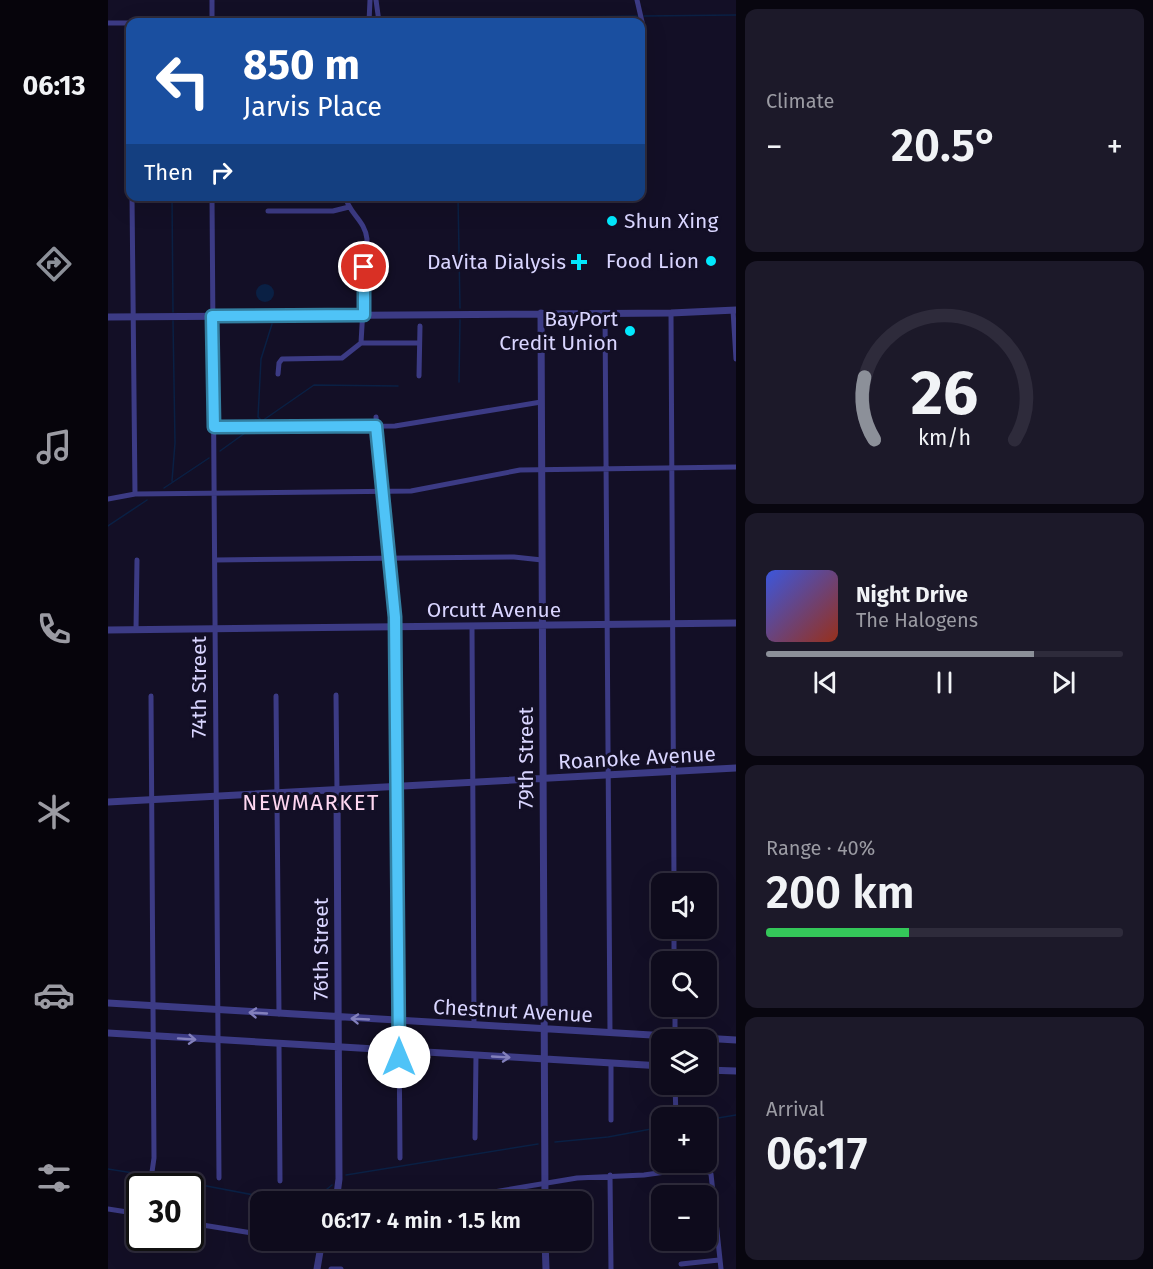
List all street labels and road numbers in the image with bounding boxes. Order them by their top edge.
street label: Orcutt Avenue [427,597,561,623]
street label: 74th Street [186,636,212,738]
street label: 79th Street [513,706,539,809]
street label: Roanoke Avenue [558,741,716,775]
street label: 76th Street [308,897,334,1000]
street label: Chestnut Avenue [432,994,594,1028]

